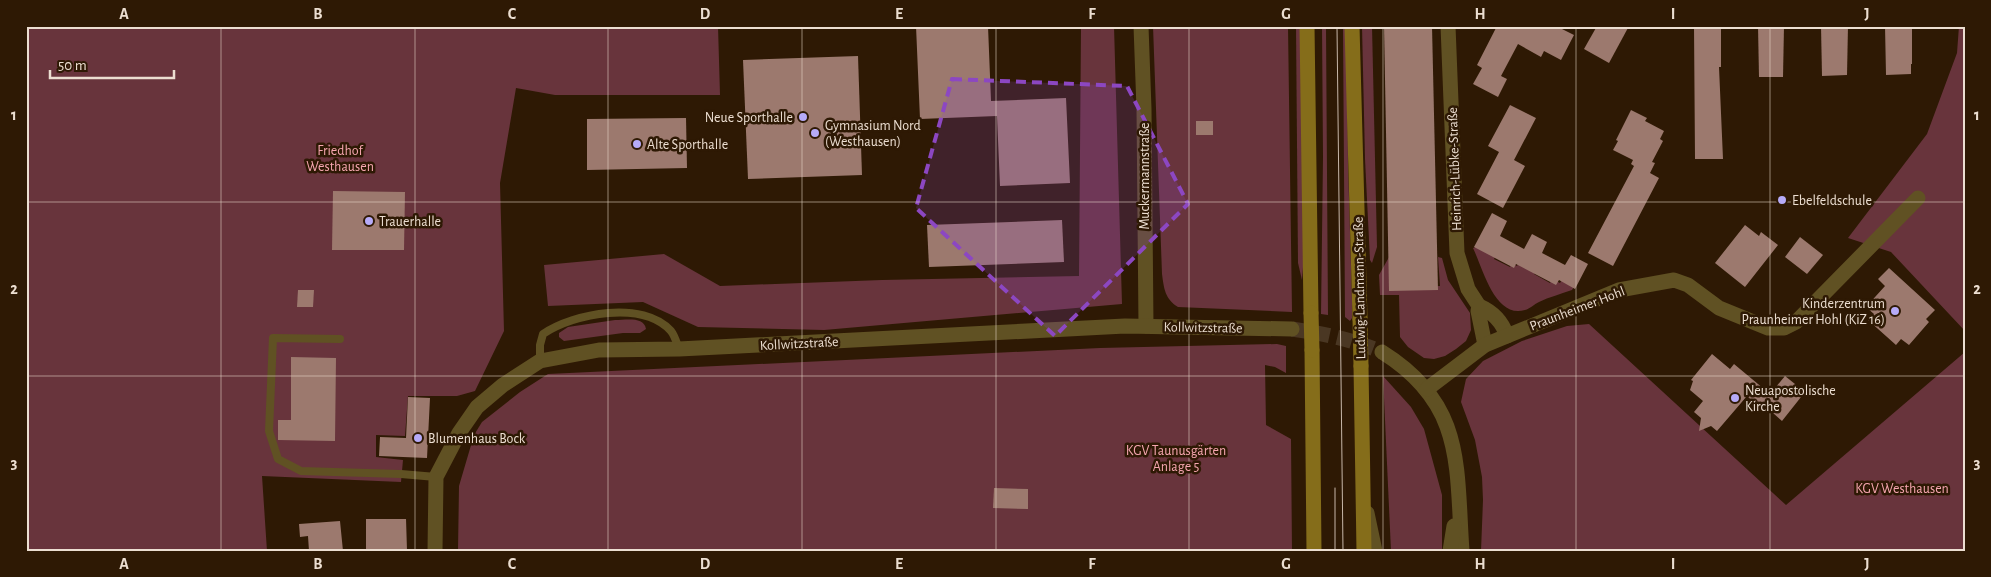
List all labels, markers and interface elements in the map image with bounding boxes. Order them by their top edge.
text: A [119,6,129,22]
text: B [313,6,323,22]
text: C [508,6,517,22]
text: D [700,6,711,22]
text: E [895,6,903,22]
text: F [1088,6,1096,22]
text: G [1281,6,1291,22]
text: H [1474,6,1486,22]
text: I [1671,6,1675,22]
text: J [1864,6,1870,22]
scale bar [50,48,174,80]
text: 50 m [58,58,87,73]
text: 1 [11,107,17,123]
street label: Heinrich-Lübke-Straße [1446,107,1464,231]
text: 1 [1974,107,1980,123]
place label: Neue Sporthalle [705,111,793,125]
marker: Neue Sporthalle [797,111,809,123]
place label: Gymnasium Nord (Westhausen) [825,119,921,149]
street label: Muckermannstraße [1138,123,1152,229]
marker: Gymnasium Nord (Westhausen) [809,127,821,139]
marker: Alte Sporthalle [631,138,643,150]
place label: Alte Sporthalle [647,138,728,152]
park label: Friedhof Westhausen [306,144,374,174]
marker: Ebelfeldschule [1776,194,1788,206]
place label: Ebelfeldschule [1792,194,1872,208]
marker: Trauerhalle [363,215,375,227]
place label: Trauerhalle [379,215,441,229]
street label: Ludwig-Landmann-Straße [1352,217,1368,359]
text: 2 [10,281,18,297]
text: 2 [1973,281,1981,297]
street label: Praunheimer Hohl [1528,284,1627,334]
place label: Kinderzentrum Praunheimer Hohl (KiZ 16) [1742,297,1885,327]
marker: Kinderzentrum Praunheimer Hohl (KiZ 16) [1889,305,1901,317]
street label: Kollwitzstraße [1163,320,1243,336]
street label: Kollwitzstraße [759,335,839,353]
place label: Neuapostolische Kirche [1745,384,1836,414]
marker: Neuapostolische Kirche [1729,392,1741,404]
marker: Blumenhaus Bock [412,432,424,444]
place label: Blumenhaus Bock [428,432,526,446]
park label: KGV Taunusgärten Anlage 5 [1126,444,1226,474]
text: 3 [11,455,18,471]
text: 3 [1974,455,1981,471]
park label: KGV Westhausen [1855,482,1949,496]
text: A [119,556,129,572]
text: B [313,556,323,572]
text: C [508,556,517,572]
text: D [700,556,711,572]
text: E [895,556,903,572]
text: F [1088,556,1096,572]
text: G [1281,556,1291,572]
text: H [1474,556,1486,572]
text: I [1671,556,1675,572]
text: J [1864,556,1870,572]

